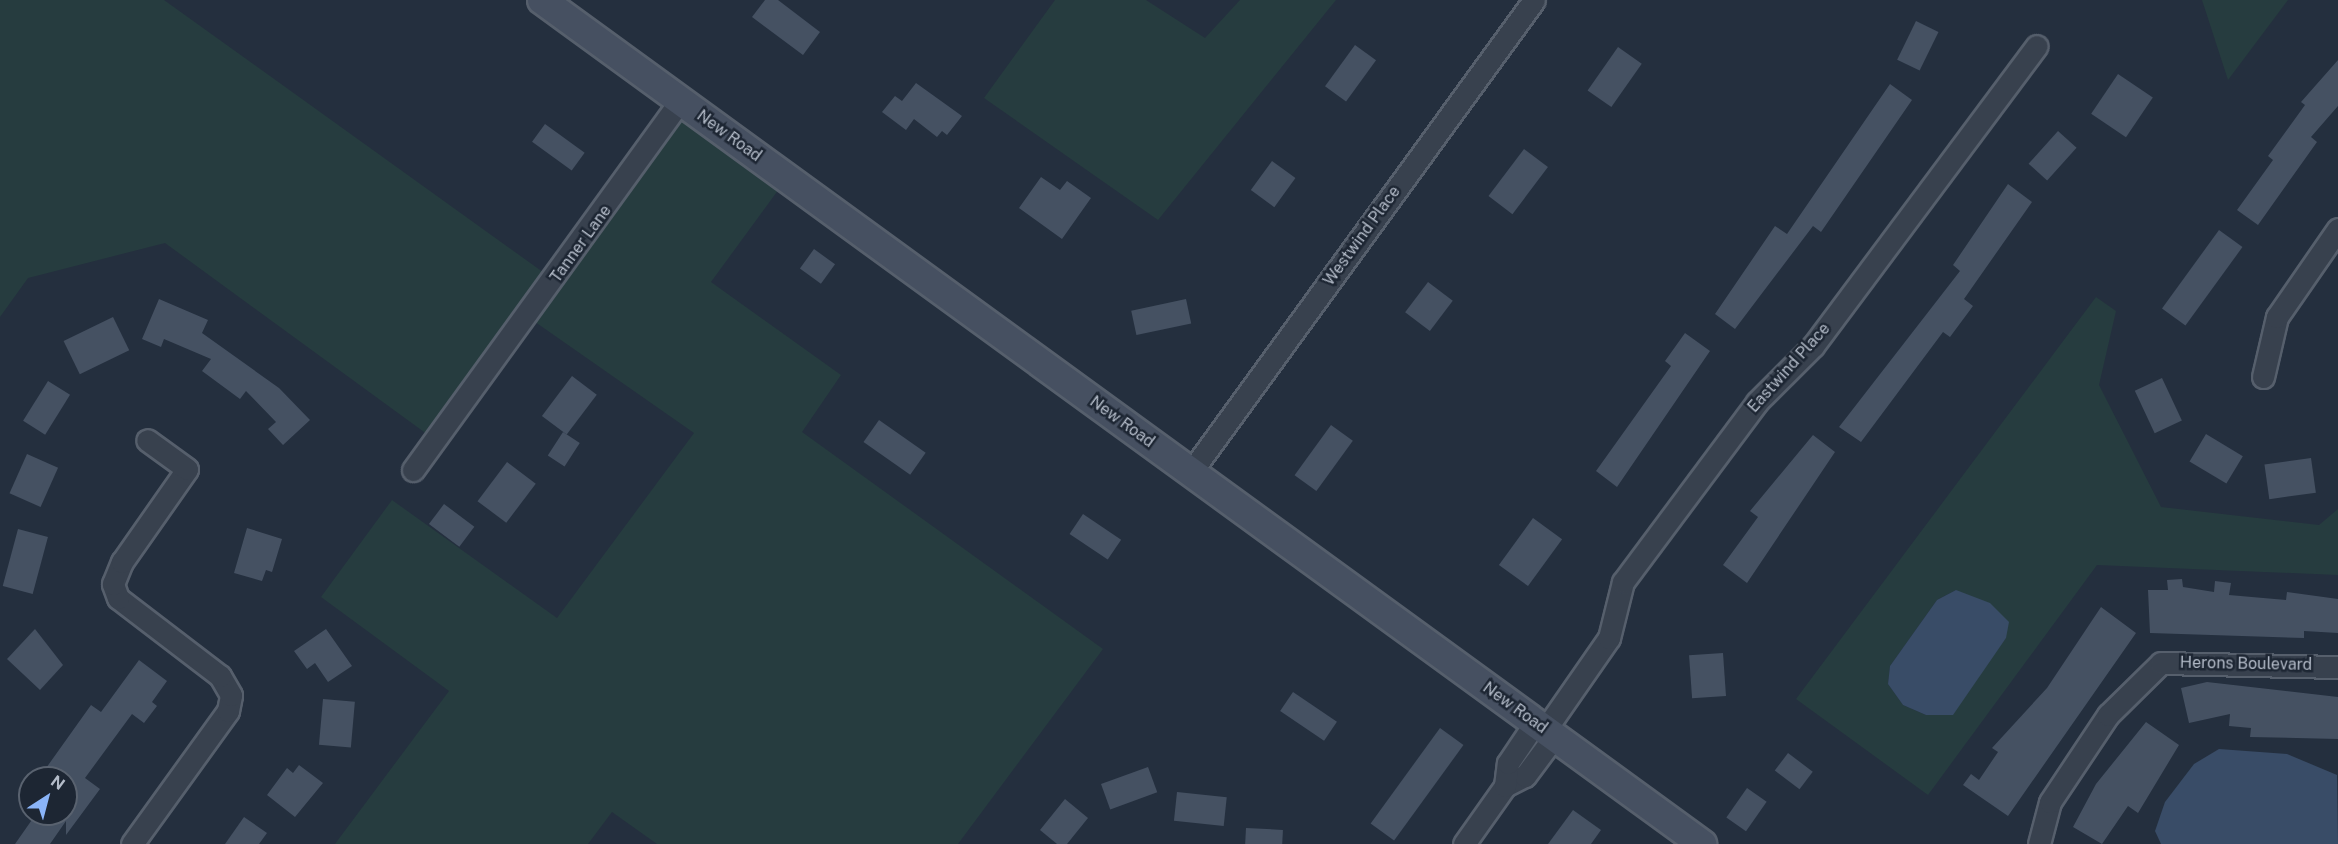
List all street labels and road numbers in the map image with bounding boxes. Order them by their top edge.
street label: New Road [693,106,765,166]
street label: Westwind Place [1319,182,1405,290]
street label: Tanner Lane [546,201,616,287]
street label: Eastwind Place [1744,319,1834,417]
street label: New Road [1086,392,1158,452]
street label: Herons Boulevard [2180,653,2312,675]
street label: New Road [1479,678,1551,738]

